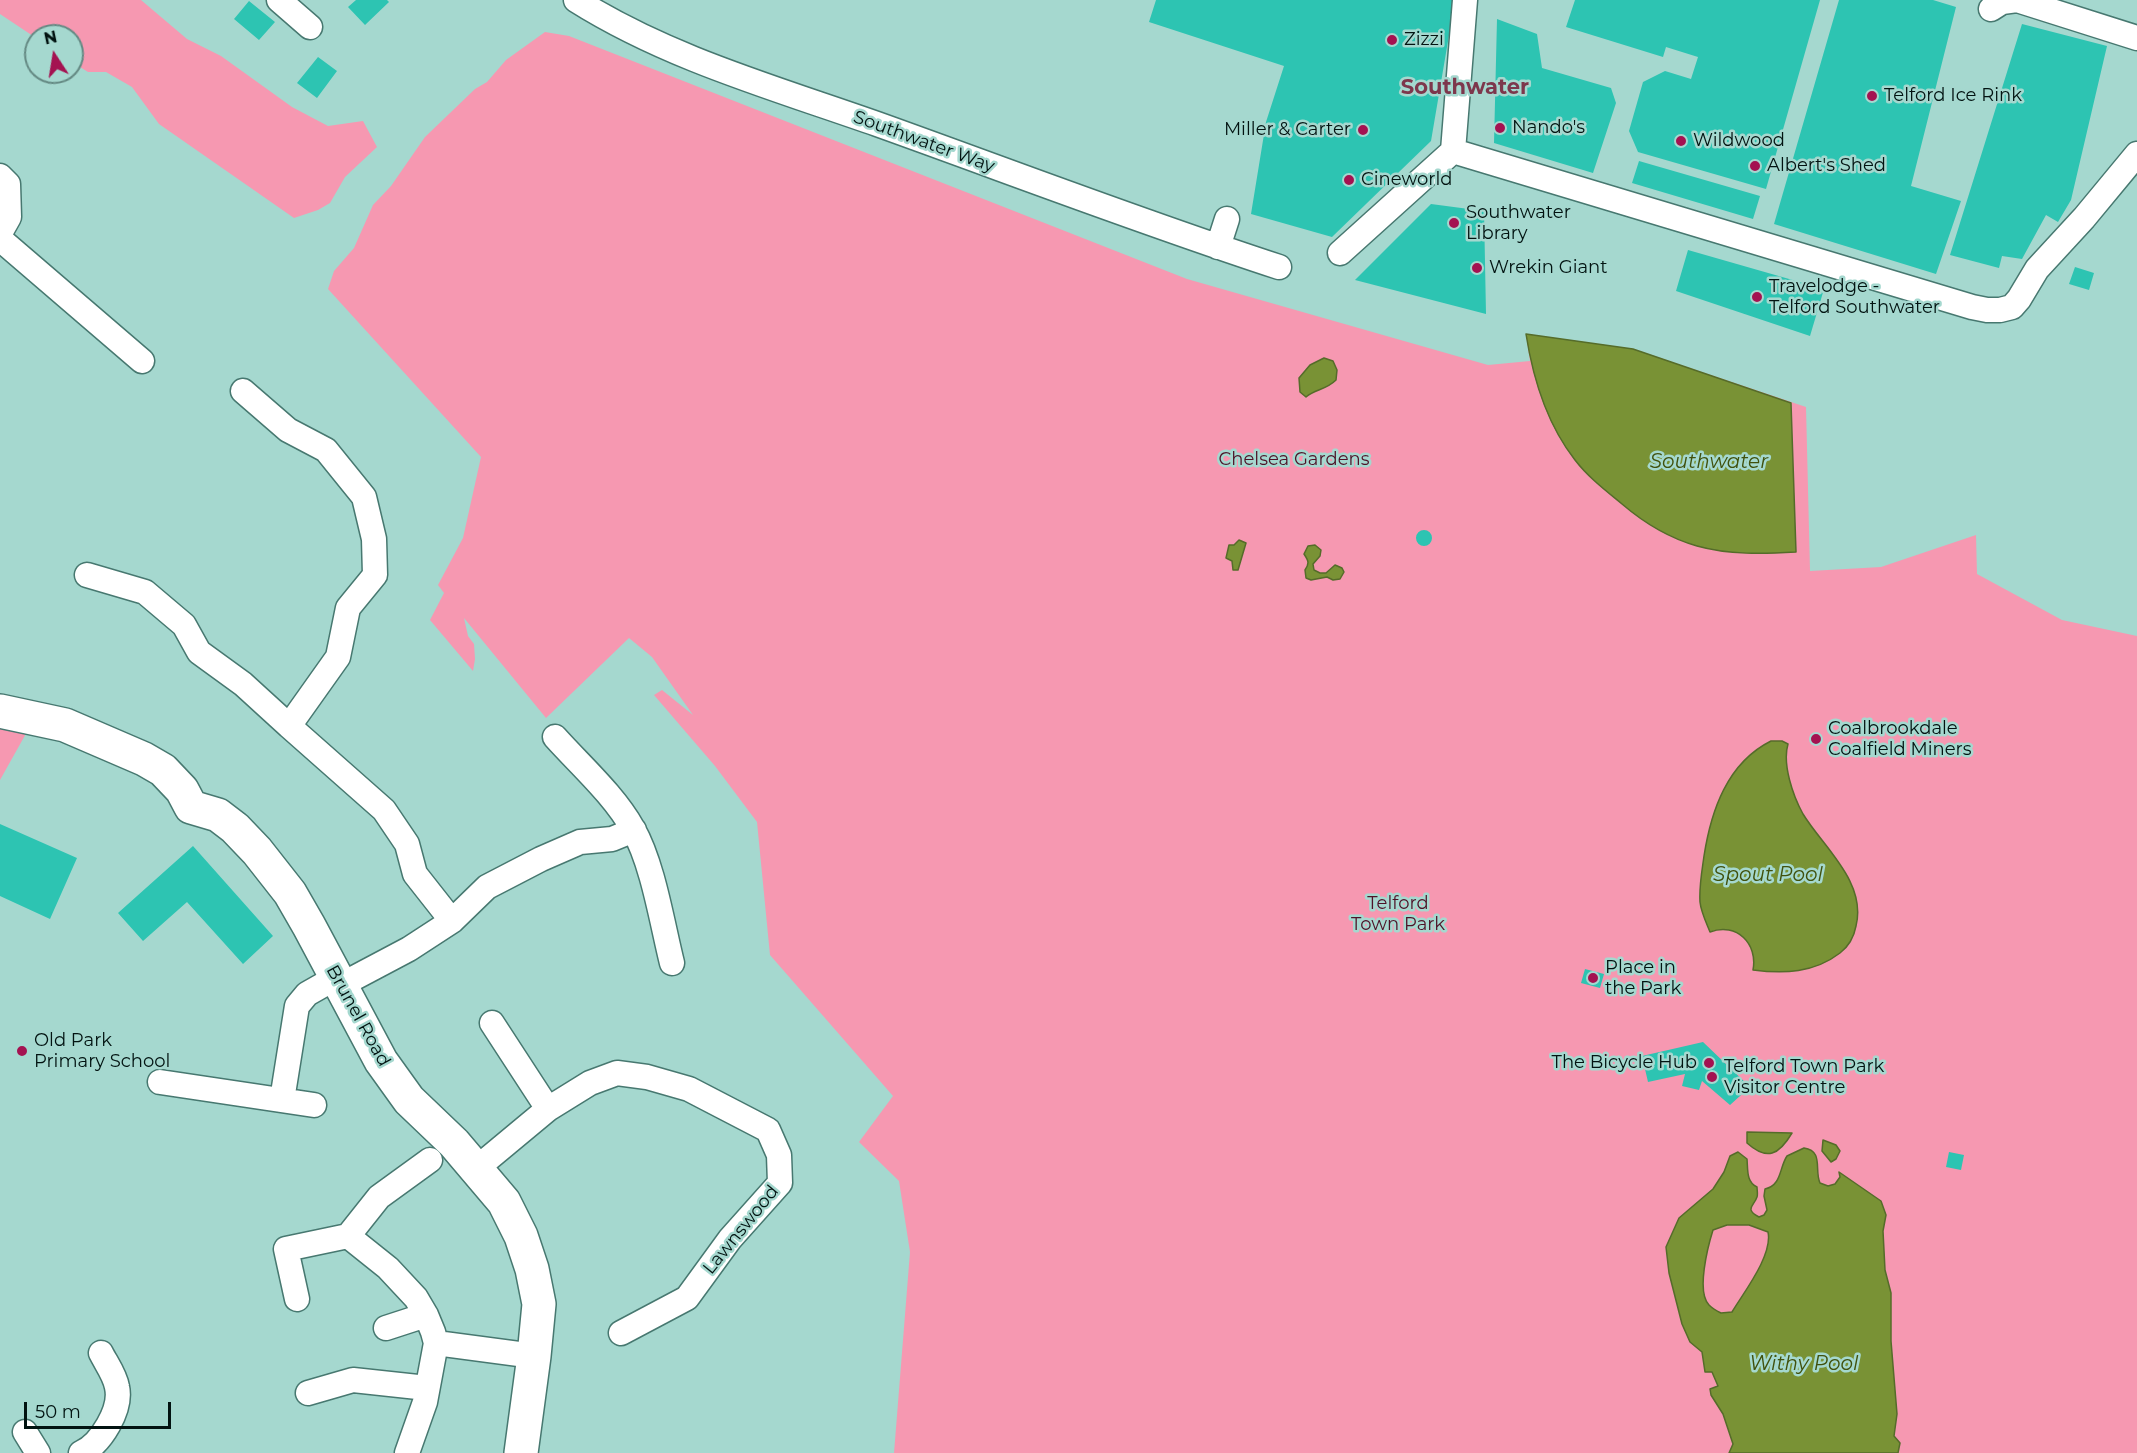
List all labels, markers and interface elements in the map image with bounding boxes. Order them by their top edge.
north arrow [24,24,84,84]
text: N [42,27,59,48]
place label: Zizzi [1404,29,1444,51]
marker: Zizzi [1385,33,1399,47]
district label: Southwater [1401,75,1529,101]
place label: Telford Ice Rink [1884,85,2022,107]
marker: Telford Ice Rink [1865,89,1879,103]
street label: Southwater Way [850,106,998,178]
place label: Nando's [1512,117,1585,139]
place label: Miller & Carter [1224,119,1351,141]
marker: Nando's [1493,121,1507,135]
marker: Miller & Carter [1356,123,1370,137]
place label: Wildwood [1693,130,1785,152]
marker: Wildwood [1674,134,1688,148]
place label: Albert's Shed [1767,155,1886,177]
marker: Albert's Shed [1748,159,1762,173]
place label: Cineworld [1361,169,1452,191]
marker: Cineworld [1342,173,1356,187]
place label: Southwater Library [1466,202,1571,244]
marker: Southwater Library [1447,216,1461,230]
place label: Wrekin Giant [1489,257,1608,279]
marker: Wrekin Giant [1470,261,1484,275]
place label: Travelodge - Telford Southwater [1769,276,1940,318]
marker: Travelodge - Telford Southwater [1750,290,1764,304]
park label: Chelsea Gardens [1219,449,1369,471]
water label: Southwater [1650,450,1768,474]
place label: Coalbrookdale Coalfield Miners [1828,718,1972,760]
marker: Coalbrookdale Coalfield Miners [1809,732,1823,746]
water label: Spout Pool [1713,863,1823,887]
park label: Telford Town Park [1351,893,1445,936]
place label: Place in the Park [1605,957,1681,1000]
street label: Brunel Road [321,962,395,1070]
marker: Place in the Park [1586,971,1600,985]
place label: Old Park Primary School [34,1030,170,1072]
marker: Old Park Primary School [15,1044,29,1058]
place label: The Bicycle Hub [1552,1052,1697,1074]
marker: The Bicycle Hub [1702,1056,1716,1070]
place label: Telford Town Park Visitor Centre [1724,1056,1884,1098]
marker: Telford Town Park Visitor Centre [1705,1070,1719,1084]
street label: Lawnswood [699,1181,783,1279]
water label: Withy Pool [1750,1352,1858,1376]
scale bar [27,1390,174,1428]
text: 50 m [35,1401,81,1423]

